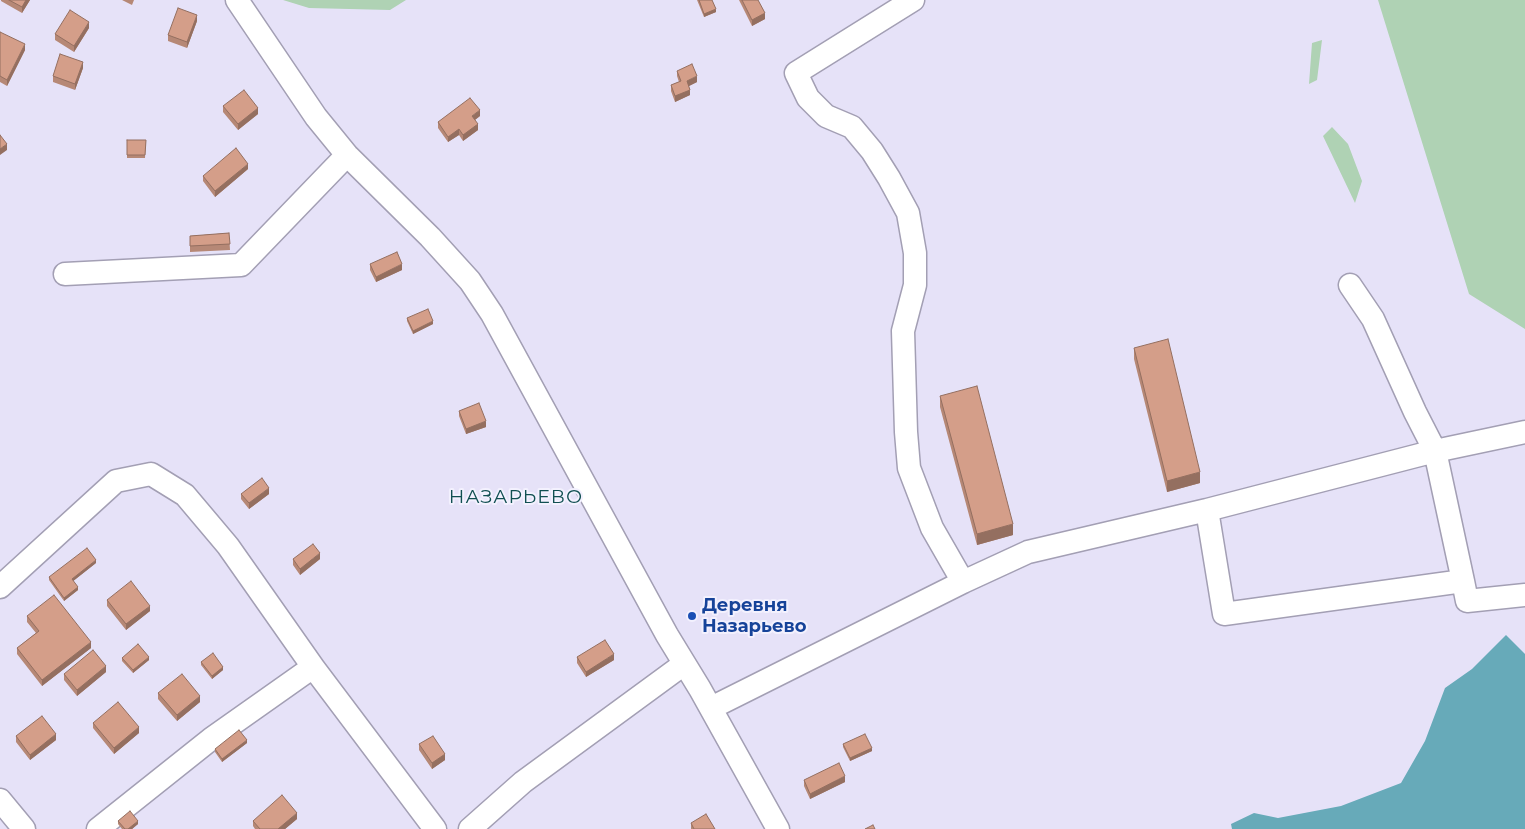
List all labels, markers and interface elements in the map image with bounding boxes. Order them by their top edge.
district label: НАЗАРЬЕВО [448,486,584,508]
place label: Деревня Назарьево [702,595,806,638]
marker: Деревня Назарьево [686,610,698,622]

